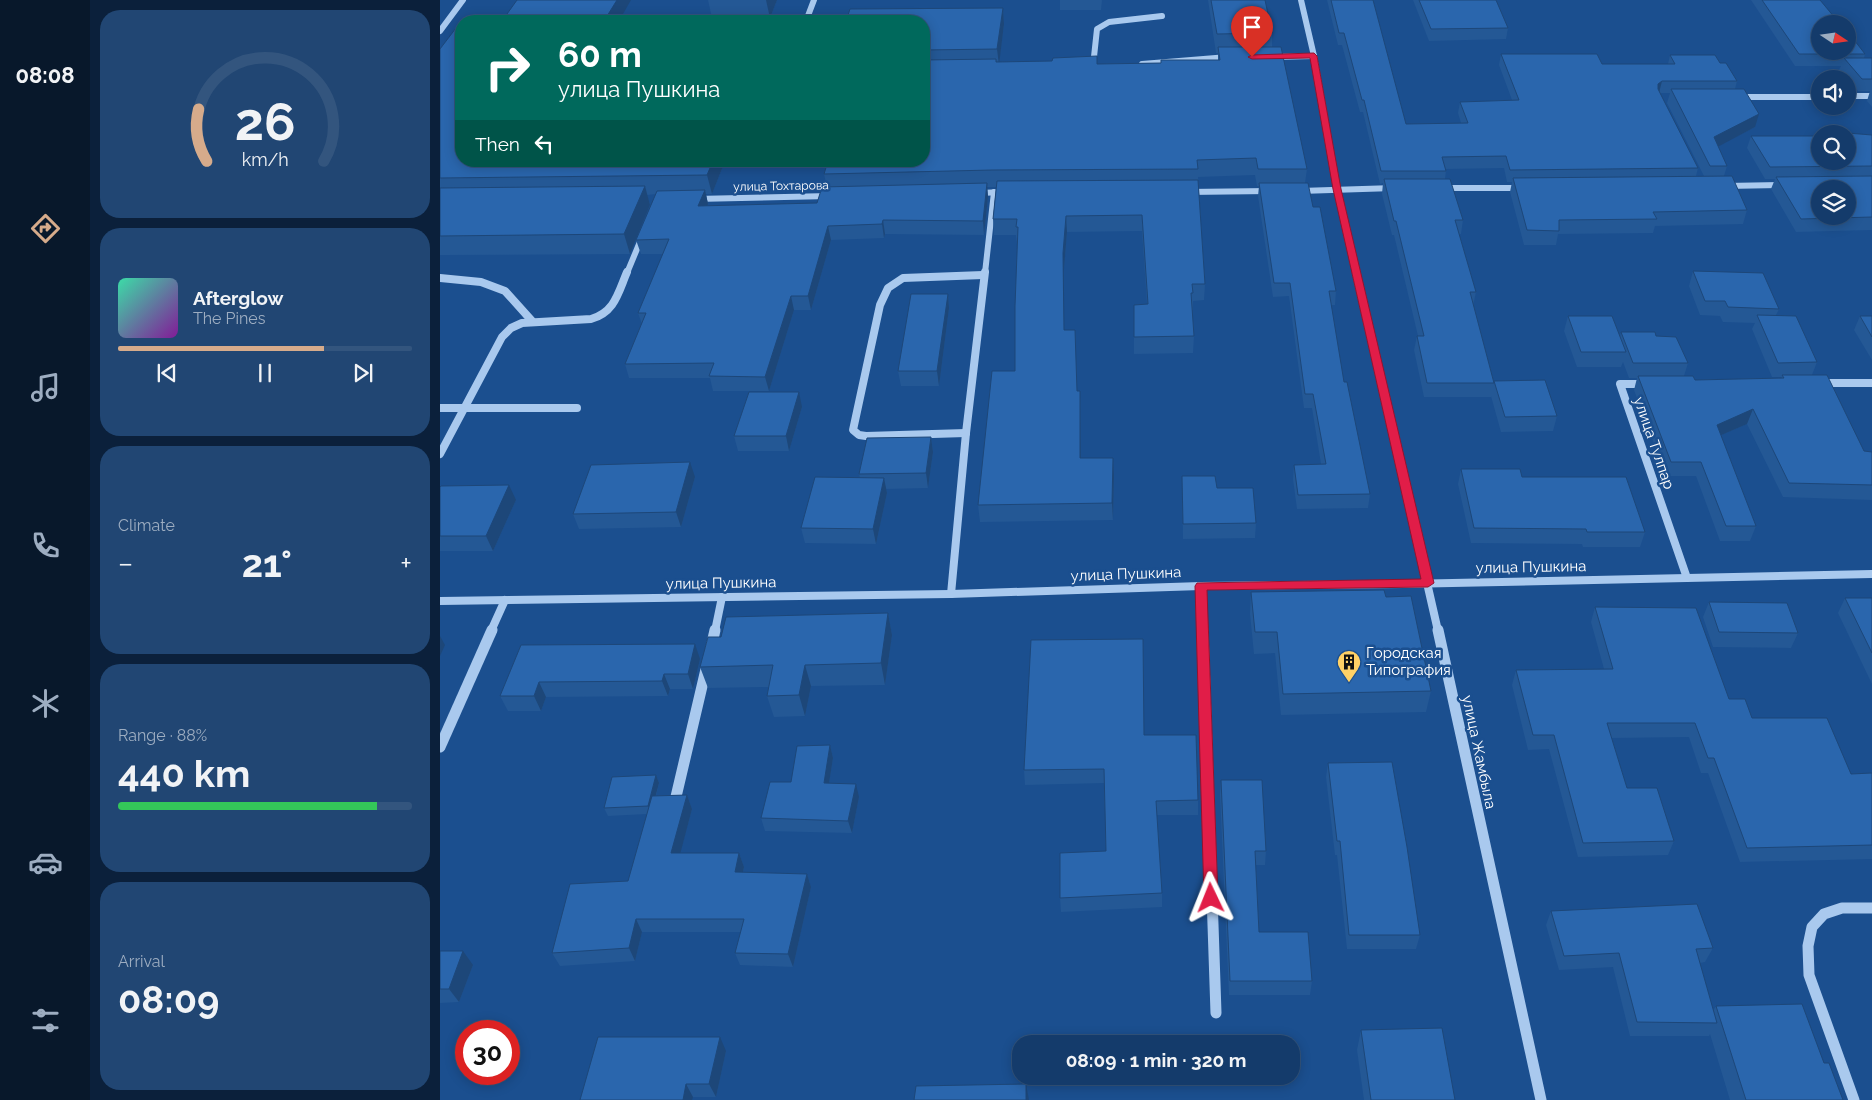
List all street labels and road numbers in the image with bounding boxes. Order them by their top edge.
street label: улица Тохтарова [733,178,829,194]
street label: улица Тулпар [1630,395,1678,491]
street label: улица Пушкина [1475,557,1587,577]
street label: улица Пушкина [1070,563,1182,585]
street label: улица Пушкина [665,573,777,593]
street label: улица Жамбыла [1458,694,1500,810]

